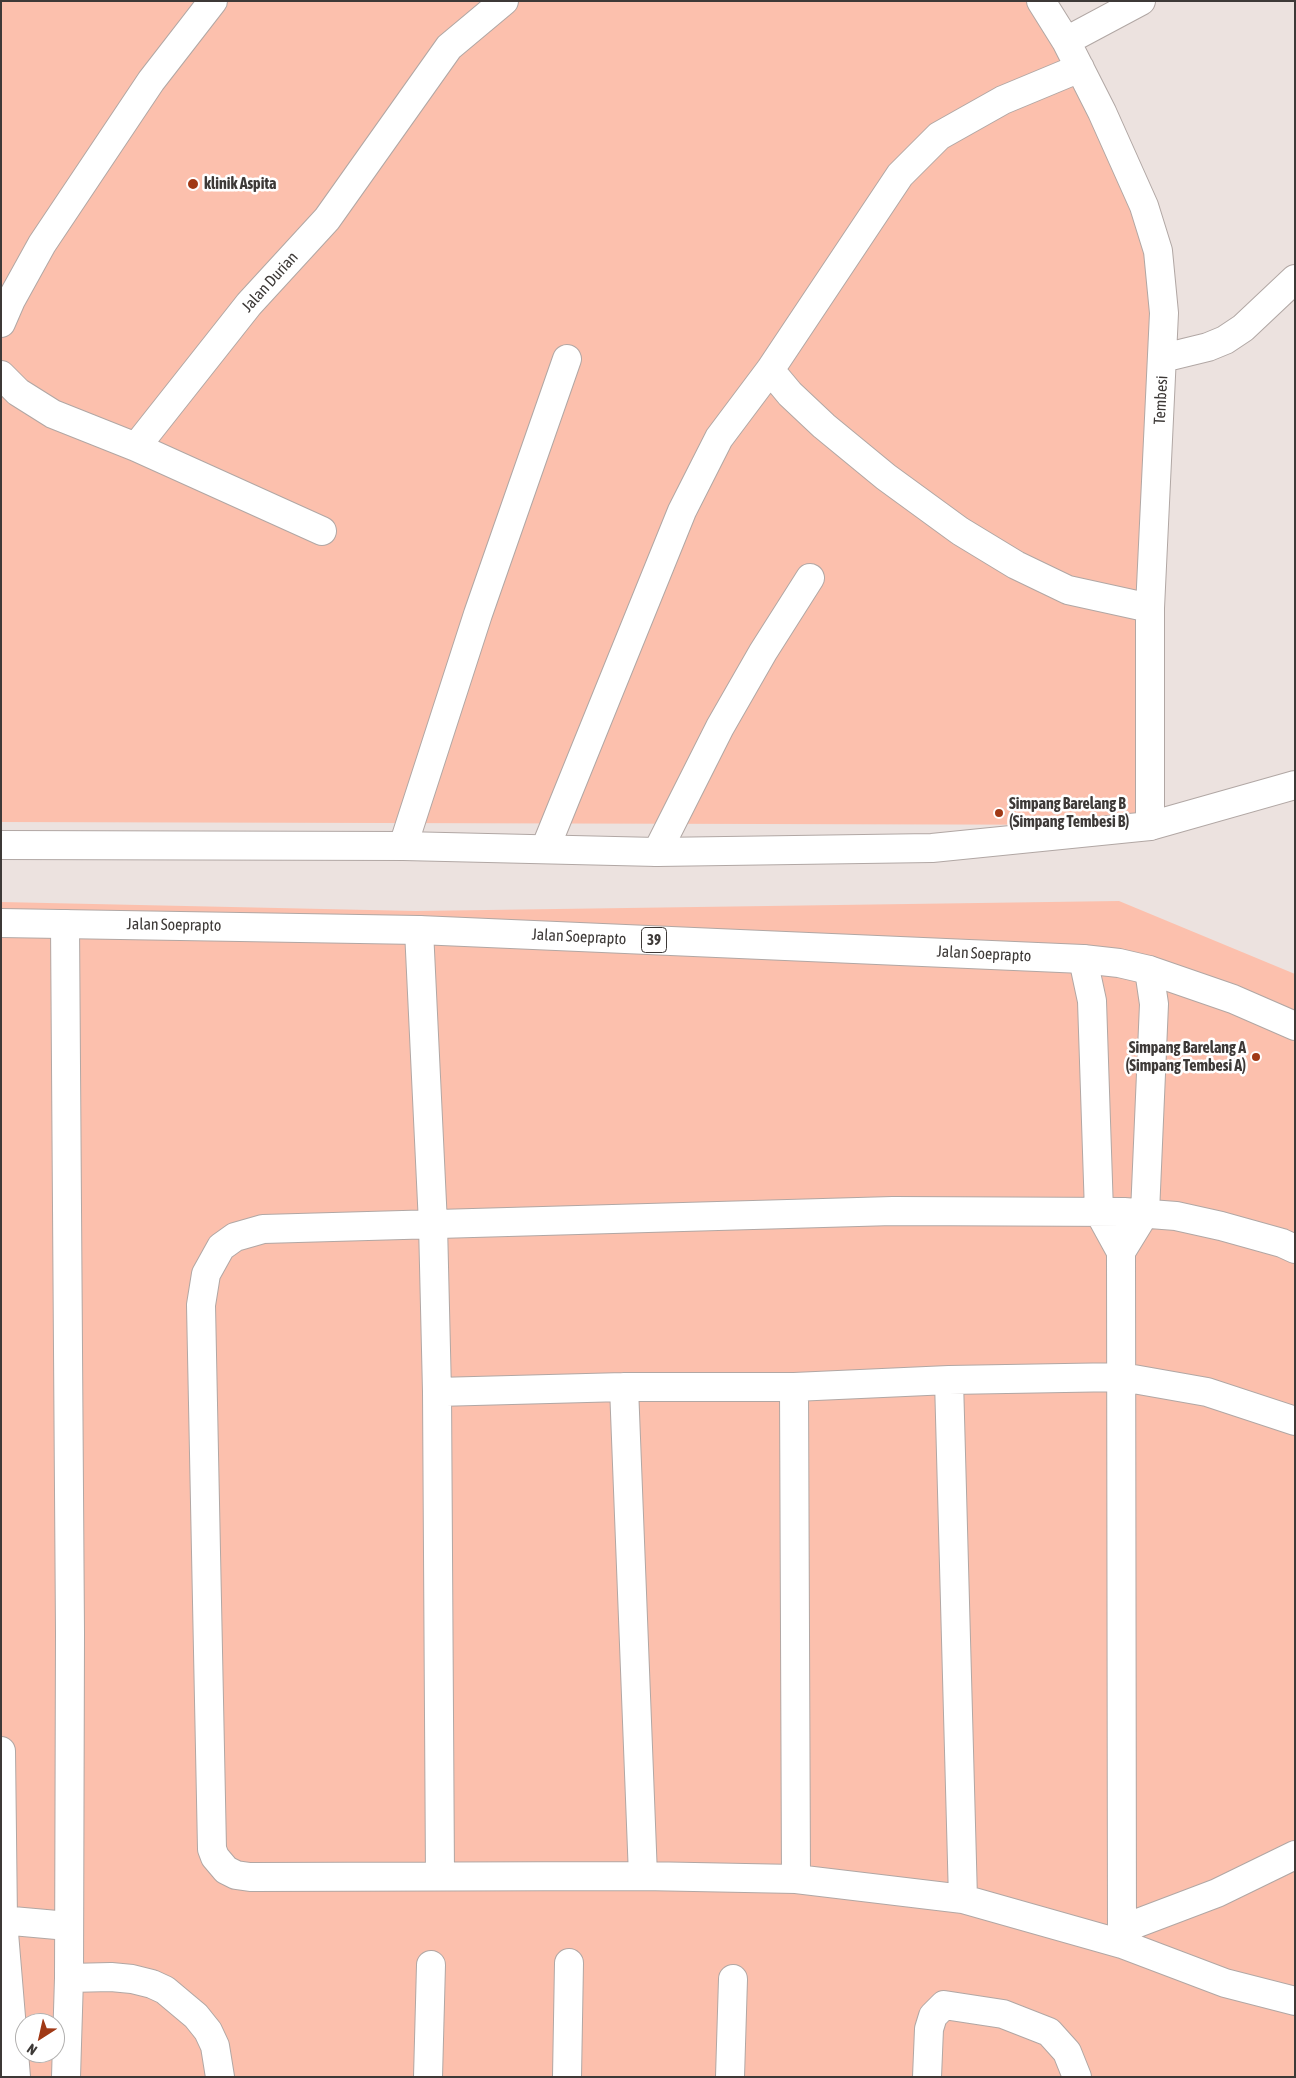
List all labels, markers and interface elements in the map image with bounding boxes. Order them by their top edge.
place label: klinik Aspita [204,174,276,194]
marker: klinik Aspita [186,177,200,191]
street label: Jalan Durian [238,248,302,316]
street label: Tembesi [1150,375,1172,425]
place label: Simpang Barelang B (Simpang Tembesi B) [1009,794,1129,832]
marker: Simpang Barelang B (Simpang Tembesi B) [993,807,1005,819]
street label: Jalan Soeprapto [127,915,221,935]
street label: Jalan Soeprapto [531,925,627,949]
road number: 39 [642,928,666,952]
street label: Jalan Soeprapto [936,942,1032,966]
place label: Simpang Barelang A (Simpang Tembesi A) [1125,1038,1246,1076]
marker: Simpang Barelang A (Simpang Tembesi A) [1250,1051,1262,1063]
north arrow [15,2013,65,2063]
text: N [24,2041,40,2058]

